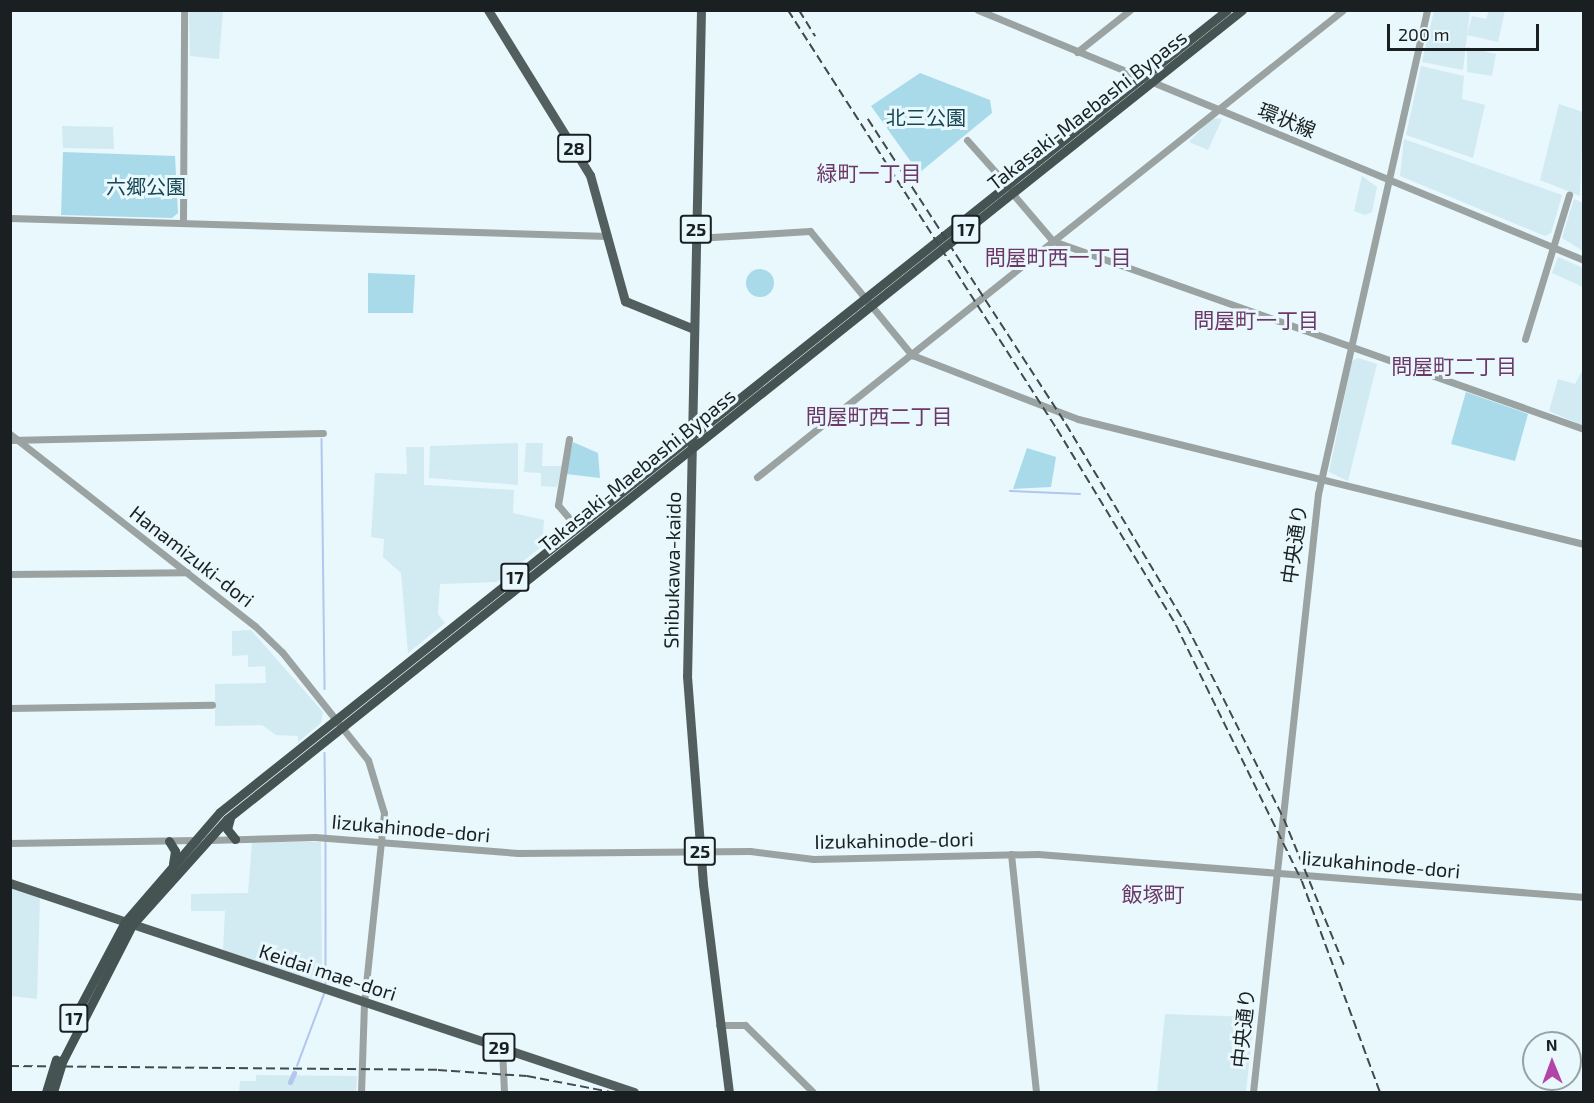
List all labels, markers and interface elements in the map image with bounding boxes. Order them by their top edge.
scale bar [1390,12,1542,50]
text: 200 m [1398,23,1450,45]
street label: Takasaki-Maebashi Bypass [983,25,1191,195]
street label: 環状線 [1255,98,1319,142]
park label: 北三公園 [886,105,966,129]
road number: 28 [556,133,592,163]
district label: 緑町一丁目 [817,160,921,186]
park label: 六郷公園 [106,174,186,198]
road number: 25 [680,214,712,244]
road number: 17 [951,214,981,244]
district label: 問屋町西一丁目 [985,244,1131,270]
district label: 問屋町一丁目 [1193,307,1319,333]
district label: 問屋町二丁目 [1391,353,1517,379]
street label: Takasaki-Maebashi Bypass [534,383,740,557]
district label: 問屋町西二丁目 [806,403,952,429]
street label: Shibukawa-kaido [659,491,685,649]
street label: Hanamizuki-dori [125,500,259,612]
street label: 中央通り [1277,503,1311,585]
road number: 17 [500,562,530,592]
street label: Iizukahinode-dori [331,809,491,847]
street label: Iizukahinode-dori [814,827,974,853]
road number: 25 [684,836,716,866]
street label: Iizukahinode-dori [1301,845,1461,883]
district label: 飯塚町 [1122,881,1184,907]
street label: Keidai mae-dori [256,938,400,1006]
street label: 中央通り [1227,987,1259,1069]
road number: 17 [59,1003,89,1033]
north arrow [1522,1031,1582,1091]
road number: 29 [481,1032,517,1062]
text: N [1546,1035,1558,1054]

